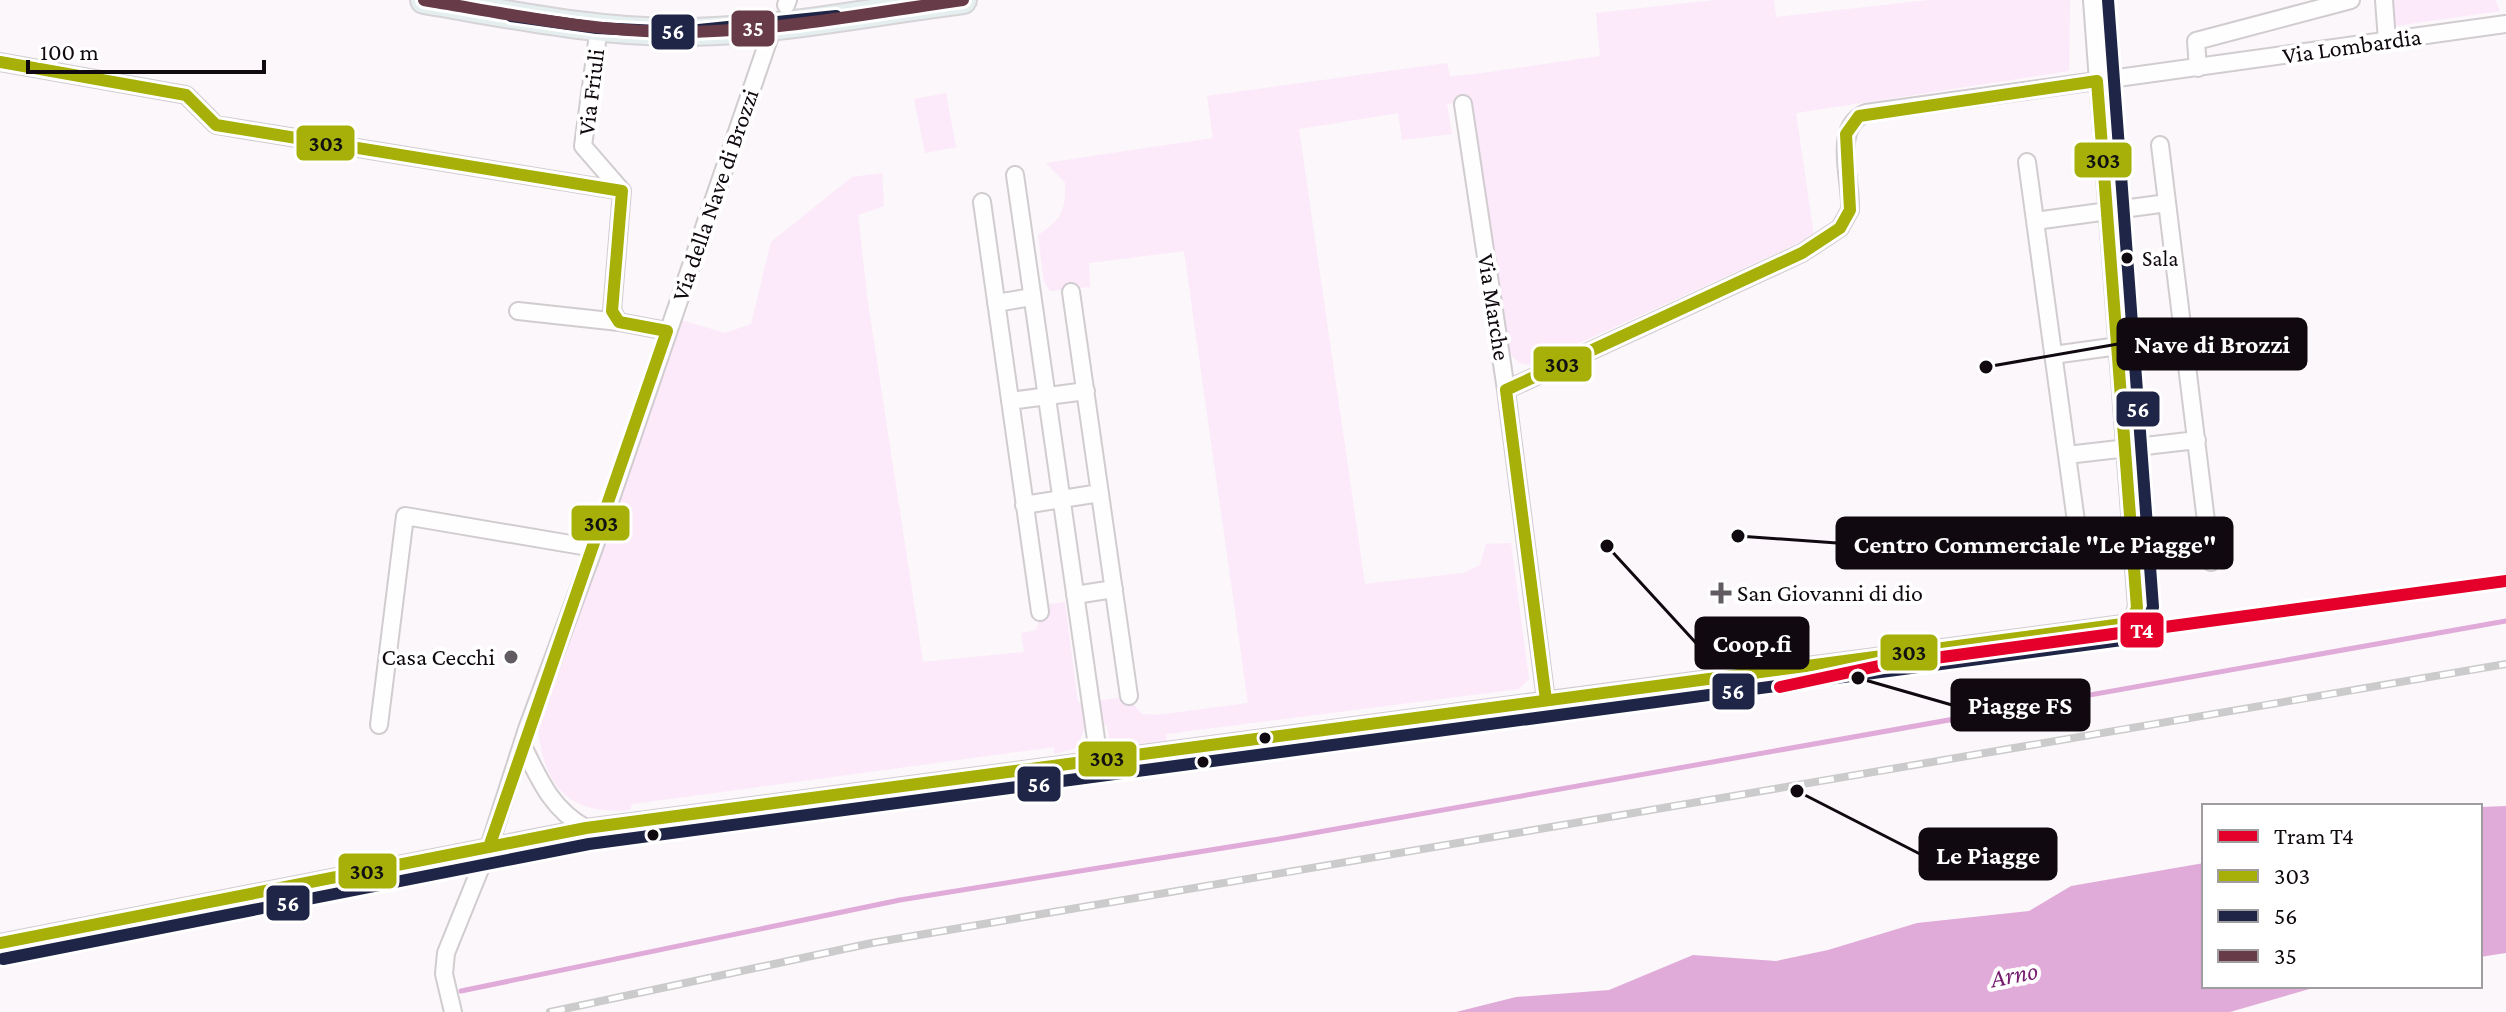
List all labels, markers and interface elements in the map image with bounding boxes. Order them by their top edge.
line badge: 35 [730,9,776,48]
line badge: 56 [650,13,696,51]
text: 35 [742,16,764,41]
text: 56 [662,19,684,44]
street label: Via Lombardia [2281,22,2423,69]
scale bar [28,24,264,74]
text: 100 m [40,38,99,65]
street label: Via Friuli [572,47,609,137]
street label: Via della Nave di Brozzi [666,85,763,304]
line badge: 303 [295,124,356,162]
text: 303 [309,131,343,156]
line badge: 303 [2073,141,2133,179]
text: 303 [2086,148,2120,173]
place label: Sala [2142,246,2178,271]
marker: Sala [2119,250,2135,266]
street label: Via Marche [1473,252,1516,362]
callout: Nave di Brozzi [2118,319,2306,369]
text: Nave di Brozzi [2134,330,2290,359]
line badge: 303 [1532,345,1593,383]
text: 303 [1545,352,1579,377]
line badge: 56 [2115,390,2161,428]
text: 56 [2127,397,2149,422]
line badge: 303 [570,504,631,542]
text: 303 [584,511,618,536]
callout: Centro Commerciale "Le Piagge" [1837,518,2232,568]
text: Centro Commerciale "Le Piagge" [1854,530,2216,559]
place label: San Giovanni di dio [1737,579,1923,606]
marker: San Giovanni di dio [1712,584,1730,602]
line badge: T4 [2119,611,2165,649]
callout: Coop.fi [1696,618,1808,668]
text: T4 [2130,618,2154,643]
text: Coop.fi [1712,629,1792,658]
line badge: 303 [1879,633,1939,672]
text: 303 [1892,640,1926,665]
place label: Casa Cecchi [381,643,495,670]
marker: Casa Cecchi [502,648,520,666]
line badge: 56 [1711,672,1756,711]
text: 56 [1722,679,1744,704]
callout: Piagge FS [1952,680,2089,730]
text: Piagge FS [1968,691,2072,720]
unlabelled marker [1257,730,1273,746]
line badge: 303 [1077,740,1138,778]
text: 303 [1090,746,1124,771]
unlabelled marker [1195,754,1211,770]
line badge: 56 [1016,765,1062,803]
text: 56 [1028,772,1050,797]
legend [2202,804,2482,988]
text: Tram T4 [2274,822,2354,849]
unlabelled marker [645,827,661,843]
callout: Le Piagge [1920,829,2056,879]
text: Le Piagge [1936,841,2040,870]
line badge: 303 [337,852,398,890]
text: 303 [350,859,384,884]
text: 303 [2274,862,2310,889]
line badge: 56 [265,884,311,922]
text: 56 [277,891,299,916]
text: 56 [2274,902,2298,929]
text: 35 [2274,942,2297,969]
water label: Arno [1986,956,2040,994]

